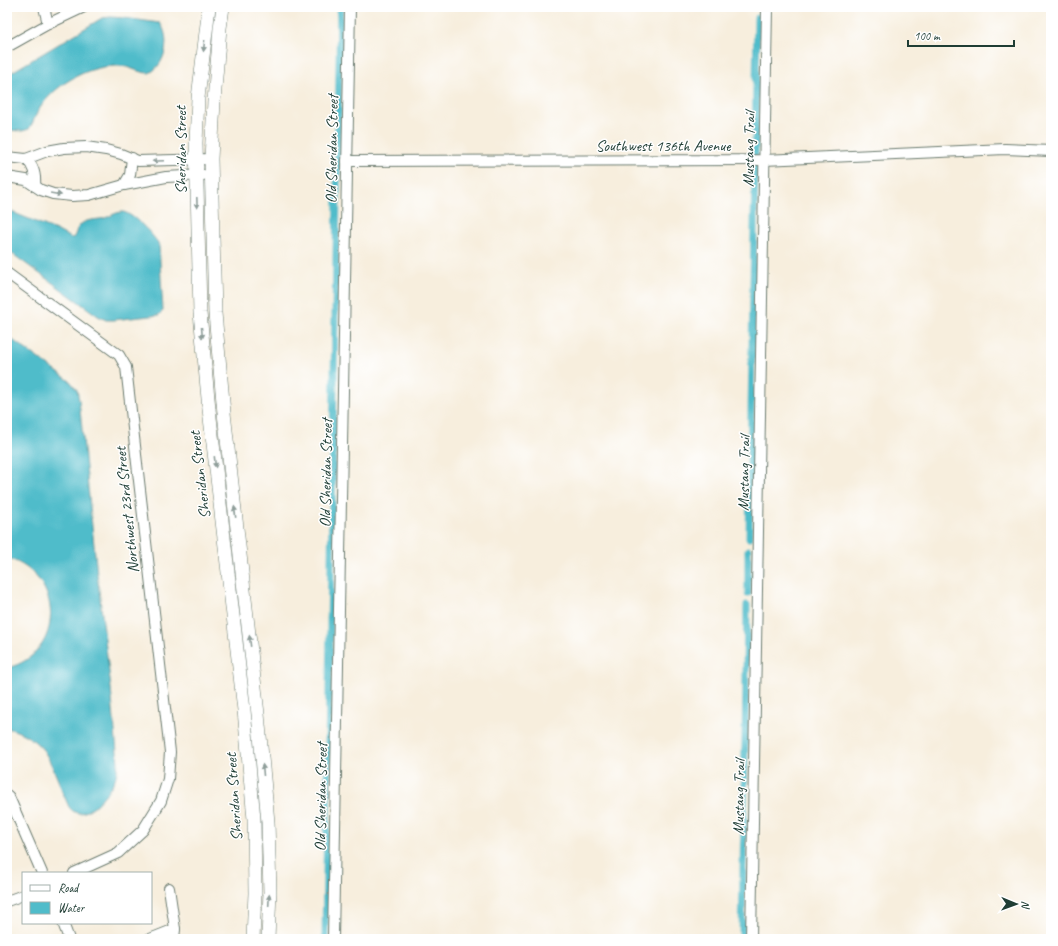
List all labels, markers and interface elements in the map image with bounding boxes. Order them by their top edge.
scale bar [908,22,1014,48]
text: 100 m [914,28,941,44]
one-way arrow [200,40,207,52]
street label: Old Sheridan Street [321,92,343,204]
street label: Sheridan Street [171,104,191,194]
street label: Mustang Trail [738,108,760,187]
street label: Southwest 136th Avenue [596,136,732,156]
one-way arrow [152,157,164,164]
one-way arrow [50,191,63,197]
one-way arrow [194,197,201,209]
one-way arrow [199,327,206,339]
street label: Old Sheridan Street [315,416,337,528]
street label: Sheridan Street [185,428,215,520]
street label: Mustang Trail [733,432,755,511]
street label: Northwest 23rd Street [110,444,144,574]
one-way arrow [212,456,219,468]
one-way arrow [232,506,238,518]
one-way arrow [246,635,253,647]
street label: Old Sheridan Street [310,740,332,852]
street label: Sheridan Street [221,751,247,842]
street label: Mustang Trail [728,756,750,835]
one-way arrow [260,764,267,776]
legend [22,872,152,924]
text: Road [58,880,80,896]
north arrow [996,884,1036,924]
one-way arrow [266,894,273,906]
text: Water [58,900,86,916]
text: N [1019,901,1033,910]

